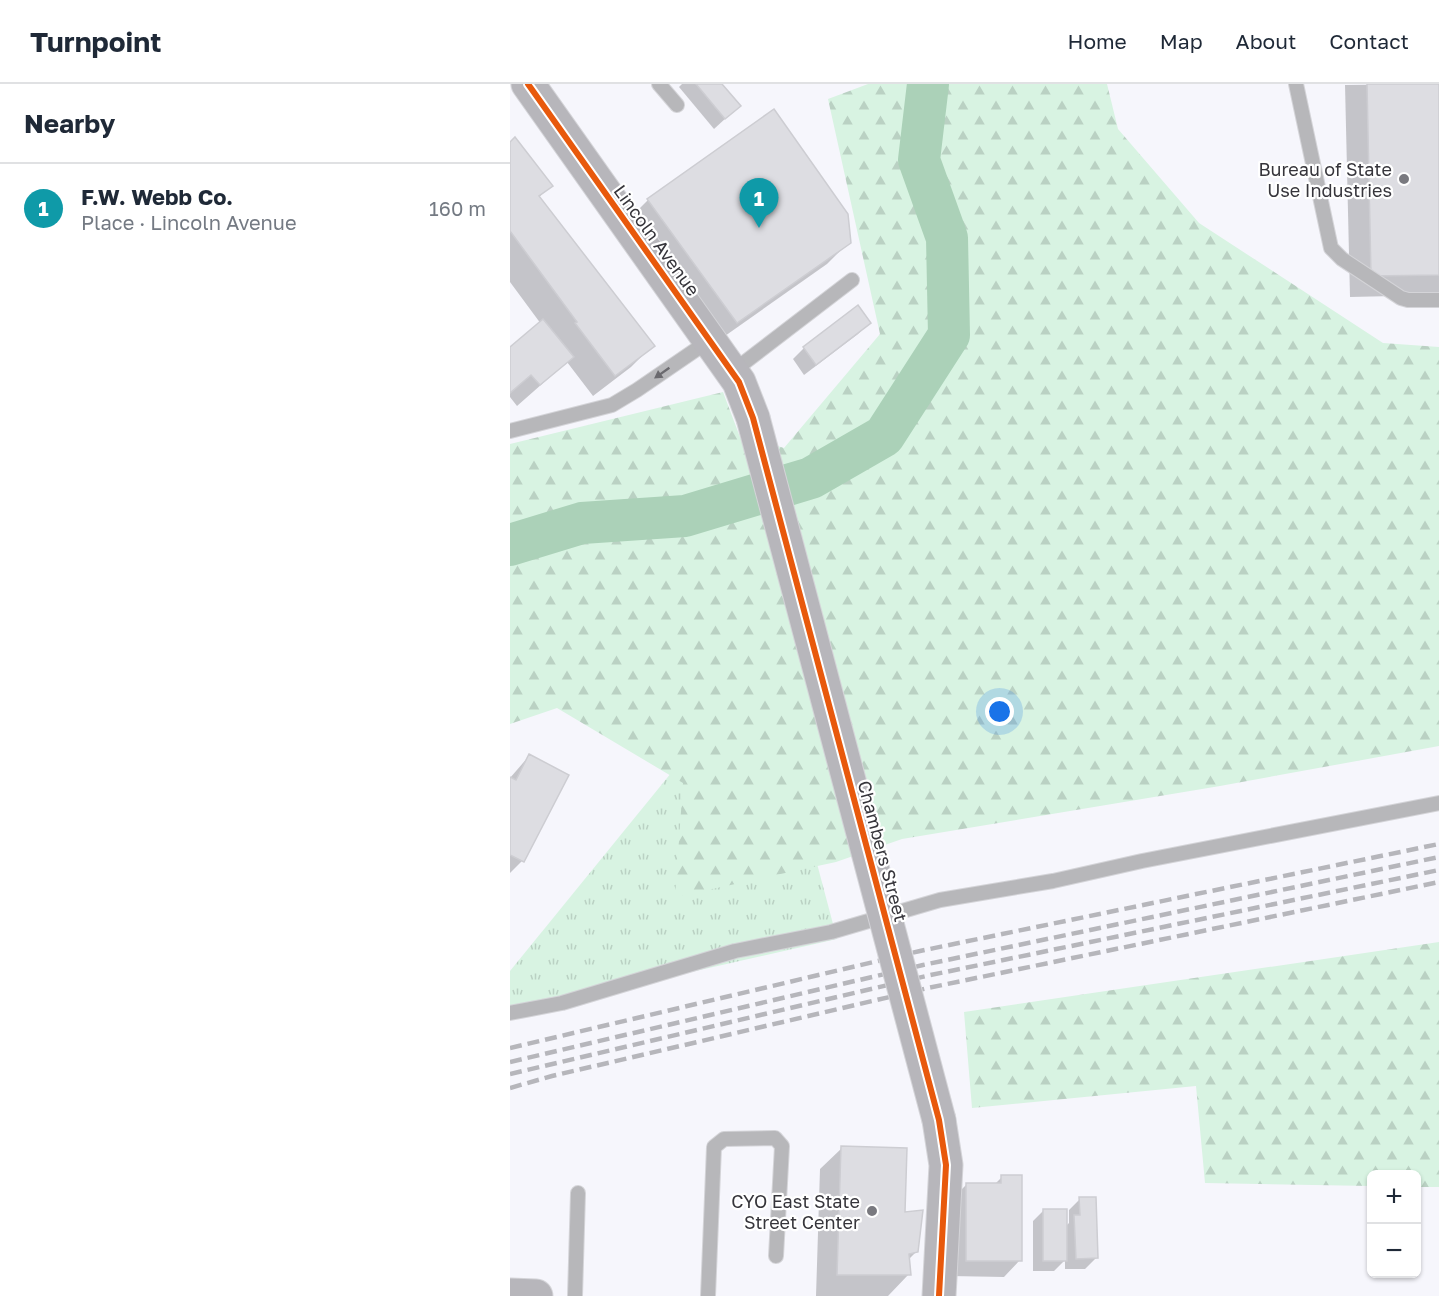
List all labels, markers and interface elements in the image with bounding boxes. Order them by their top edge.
text: Turnpoint [30,25,161,58]
text: Home [1067,28,1127,54]
text: Map [1160,28,1203,54]
text: About [1236,28,1296,54]
text: Contact [1329,28,1409,54]
text: Nearby [24,108,115,139]
place label: Bureau of State Use Industries [1259,158,1392,201]
marker: Bureau of State Use Industries [1397,172,1411,186]
pin: 1 [740,178,778,228]
street label: Lincoln Avenue [609,180,705,300]
text: F.W. Webb Co. [81,183,233,210]
text: 1 [38,196,49,220]
text: 160 m [429,196,486,220]
text: Place · Lincoln Avenue [81,210,297,234]
one-way arrow [654,367,670,379]
your location [985,697,1014,726]
street label: Chambers Street [854,778,912,924]
map controls [1367,1170,1421,1278]
button: + [1367,1170,1421,1224]
place label: CYO East State Street Center [731,1190,860,1233]
marker: CYO East State Street Center [865,1204,879,1218]
button: − [1367,1224,1421,1278]

